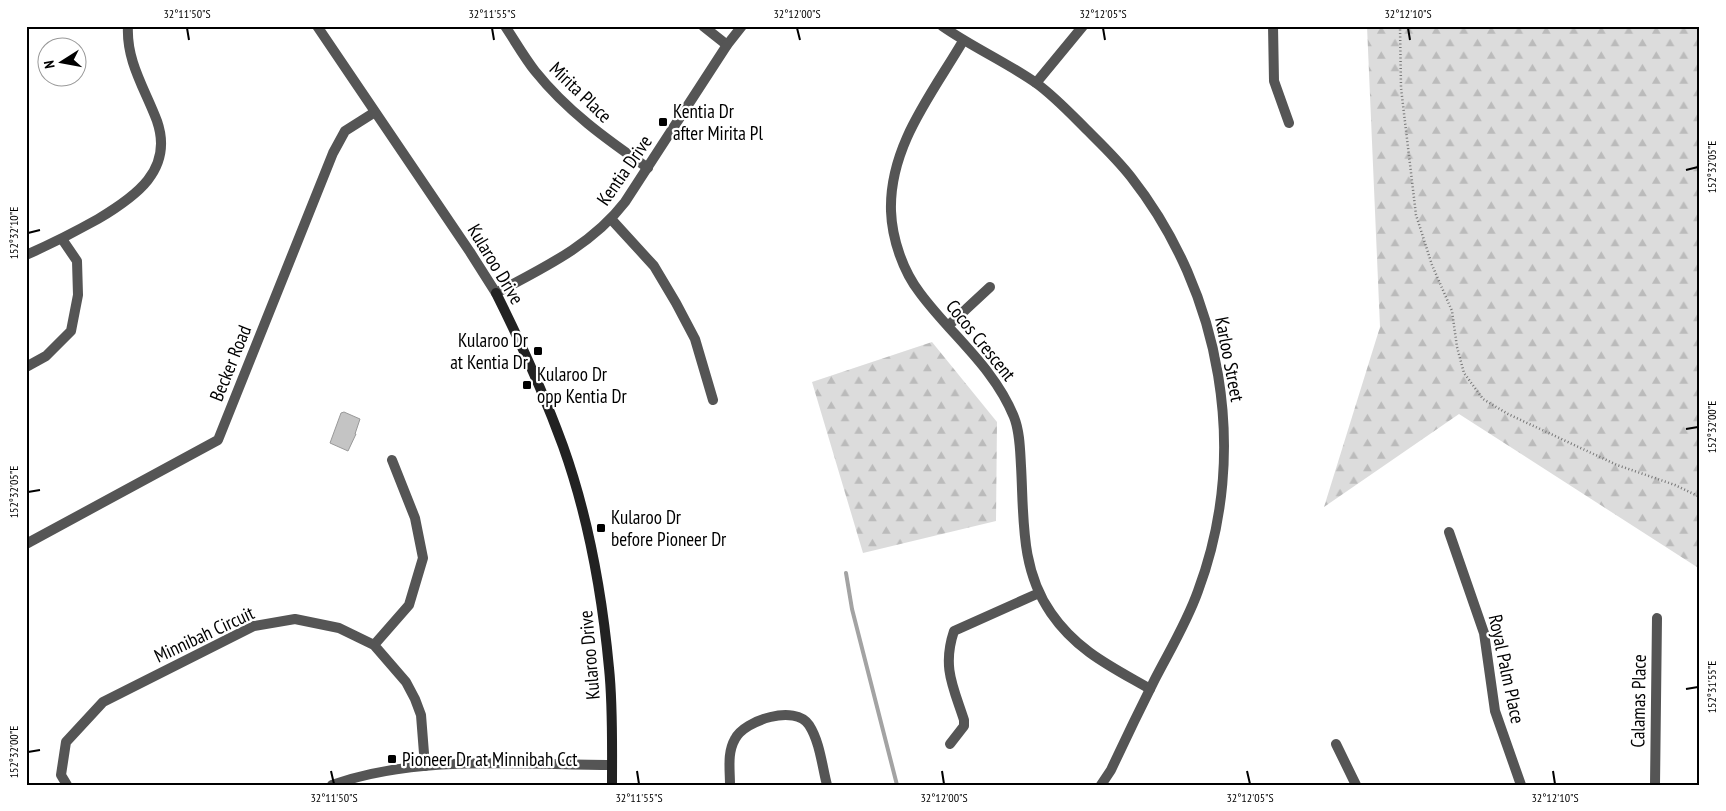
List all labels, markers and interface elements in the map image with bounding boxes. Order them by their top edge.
text: 32°11'50"S [163,6,211,21]
text: 32°11'55"S [468,6,516,21]
text: 32°12'00"S [773,6,821,21]
text: 32°12'05"S [1079,6,1127,21]
text: 32°12'10"S [1384,6,1432,21]
north arrow [38,38,88,88]
street label: Mirita Place [545,57,617,128]
text: N [40,59,59,70]
place label: Kentia Dr after Mirita Pl [673,99,763,145]
marker: Kentia Dr after Mirita Pl [657,116,669,128]
street label: Kentia Drive [591,130,657,210]
text: 152°32'05"E [1704,141,1719,193]
text: 152°32'10"E [6,207,21,259]
street label: Kularoo Drive [463,219,529,309]
street label: Cocos Crescent [941,295,1021,386]
street label: Karloo Street [1210,315,1250,404]
street label: Becker Road [204,321,256,405]
place label: Kularoo Dr at Kentia Dr [450,328,529,374]
marker: Kularoo Dr at Kentia Dr [532,345,544,357]
place label: Kularoo Dr opp Kentia Dr [537,362,628,408]
marker: Kularoo Dr opp Kentia Dr [521,379,533,391]
text: 152°32'00"E [1704,401,1719,453]
text: 152°32'05"E [6,466,21,518]
place label: Kularoo Dr before Pioneer Dr [611,505,727,551]
marker: Kularoo Dr before Pioneer Dr [595,522,607,534]
street label: Minnibah Circuit [150,600,259,668]
street label: Kularoo Drive [573,609,605,701]
street label: Royal Palm Place [1484,612,1530,726]
street label: Calamas Place [1625,654,1651,748]
text: 152°31'55"E [1704,661,1719,713]
text: 152°32'00"E [6,726,21,778]
place label: Pioneer Dr at Minnibah Cct [402,747,578,771]
marker: Pioneer Dr at Minnibah Cct [386,753,398,765]
text: 32°11'50"S [310,790,358,805]
text: 32°11'55"S [615,790,663,805]
text: 32°12'00"S [920,790,968,805]
text: 32°12'05"S [1226,790,1274,805]
text: 32°12'10"S [1531,790,1579,805]

